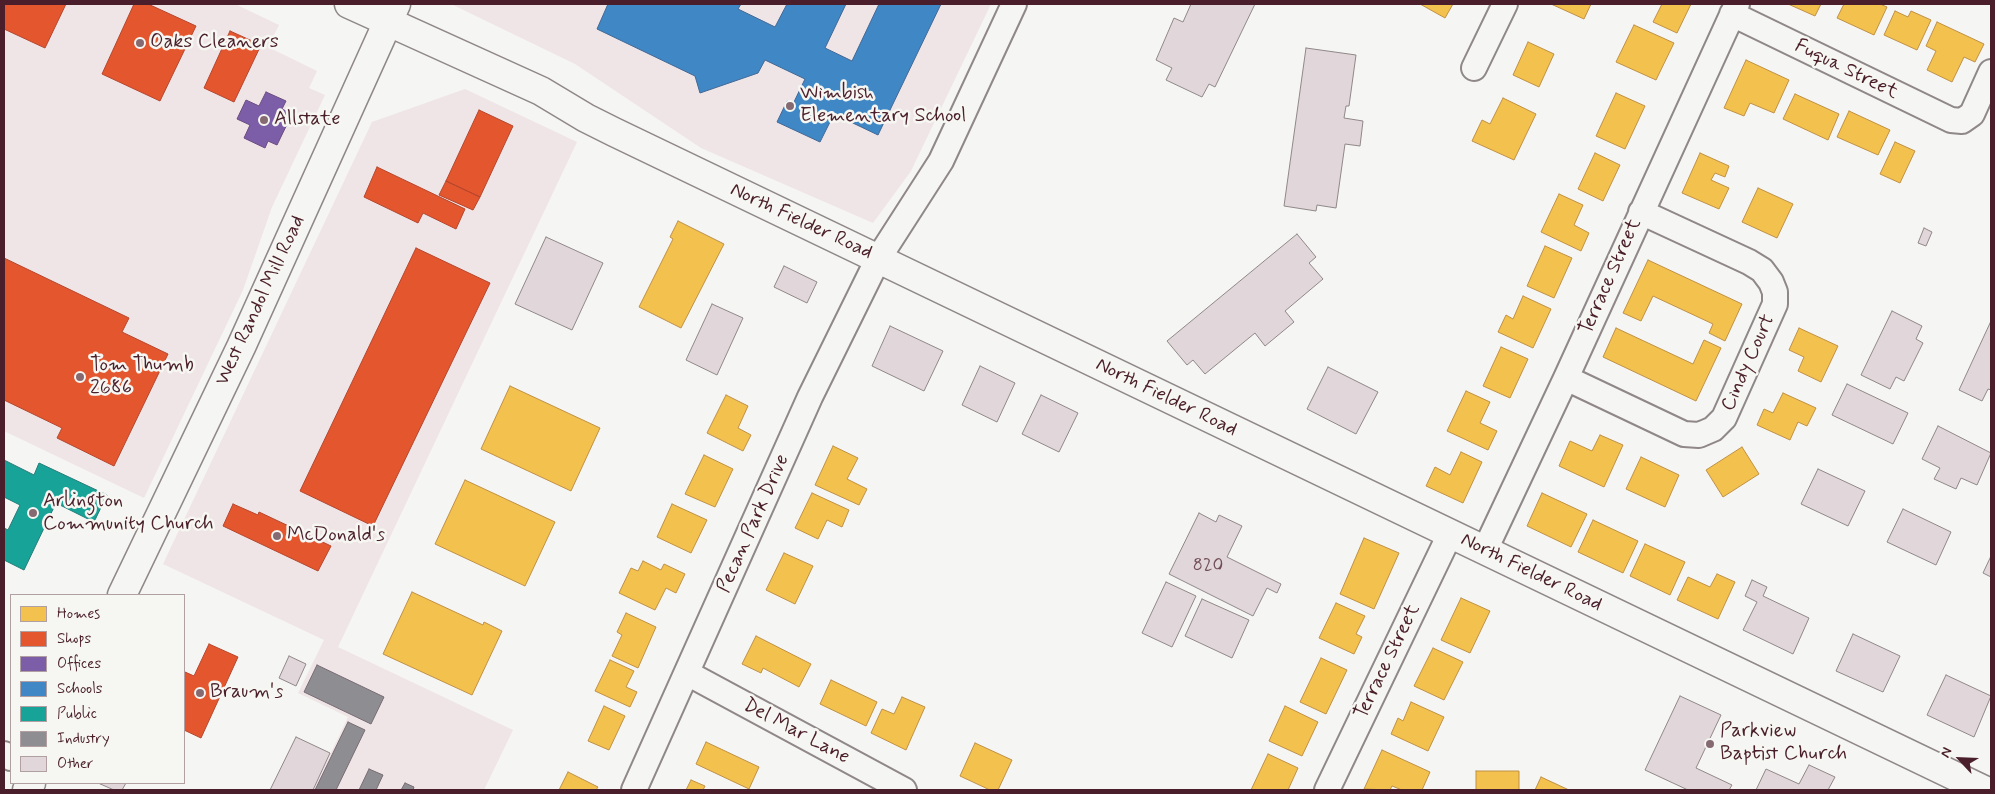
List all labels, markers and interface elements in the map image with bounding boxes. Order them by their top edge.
place label: Oaks Cleaners [150,31,279,55]
street label: Fuqua Street [1790,35,1902,105]
marker: Oaks Cleaners [134,37,146,49]
place label: Wimbish Elementary School [800,82,966,129]
marker: Wimbish Elementary School [784,100,796,112]
place label: Allstate [274,108,341,132]
marker: Allstate [258,114,270,126]
street label: North Fielder Road [726,178,876,266]
street label: West Randol Mill Road [211,212,311,390]
street label: Terrace Street [1575,215,1647,339]
street label: Cindy Court [1717,311,1781,415]
street label: North Fielder Road [1091,353,1241,443]
place label: Tom Thumb 2686 [90,354,194,401]
marker: Tom Thumb 2686 [74,371,86,383]
street label: Pecan Park Drive [713,451,795,597]
place label: Arlington Community Church [43,490,214,537]
marker: Arlington Community Church [27,507,39,519]
place label: McDonald's [287,524,385,548]
street label: North Fielder Road [1456,528,1606,618]
marker: McDonald's [271,530,283,542]
house number: 820 [1193,555,1223,577]
legend [10,594,185,784]
street label: Terrace Street [1350,601,1426,723]
text: Homes [57,604,100,624]
text: Shops [57,629,91,649]
text: Offices [57,654,101,674]
text: Schools [57,679,103,699]
place label: Braum's [210,681,283,705]
marker: Braum's [194,687,206,699]
street label: Del Mar Lane [739,694,853,770]
text: Public [57,704,97,724]
place label: Parkview Baptist Church [1720,720,1847,767]
text: Industry [57,729,110,749]
north arrow [1935,734,1985,784]
marker: Parkview Baptist Church [1704,738,1716,750]
text: N [1936,745,1957,761]
text: Other [57,754,93,774]

